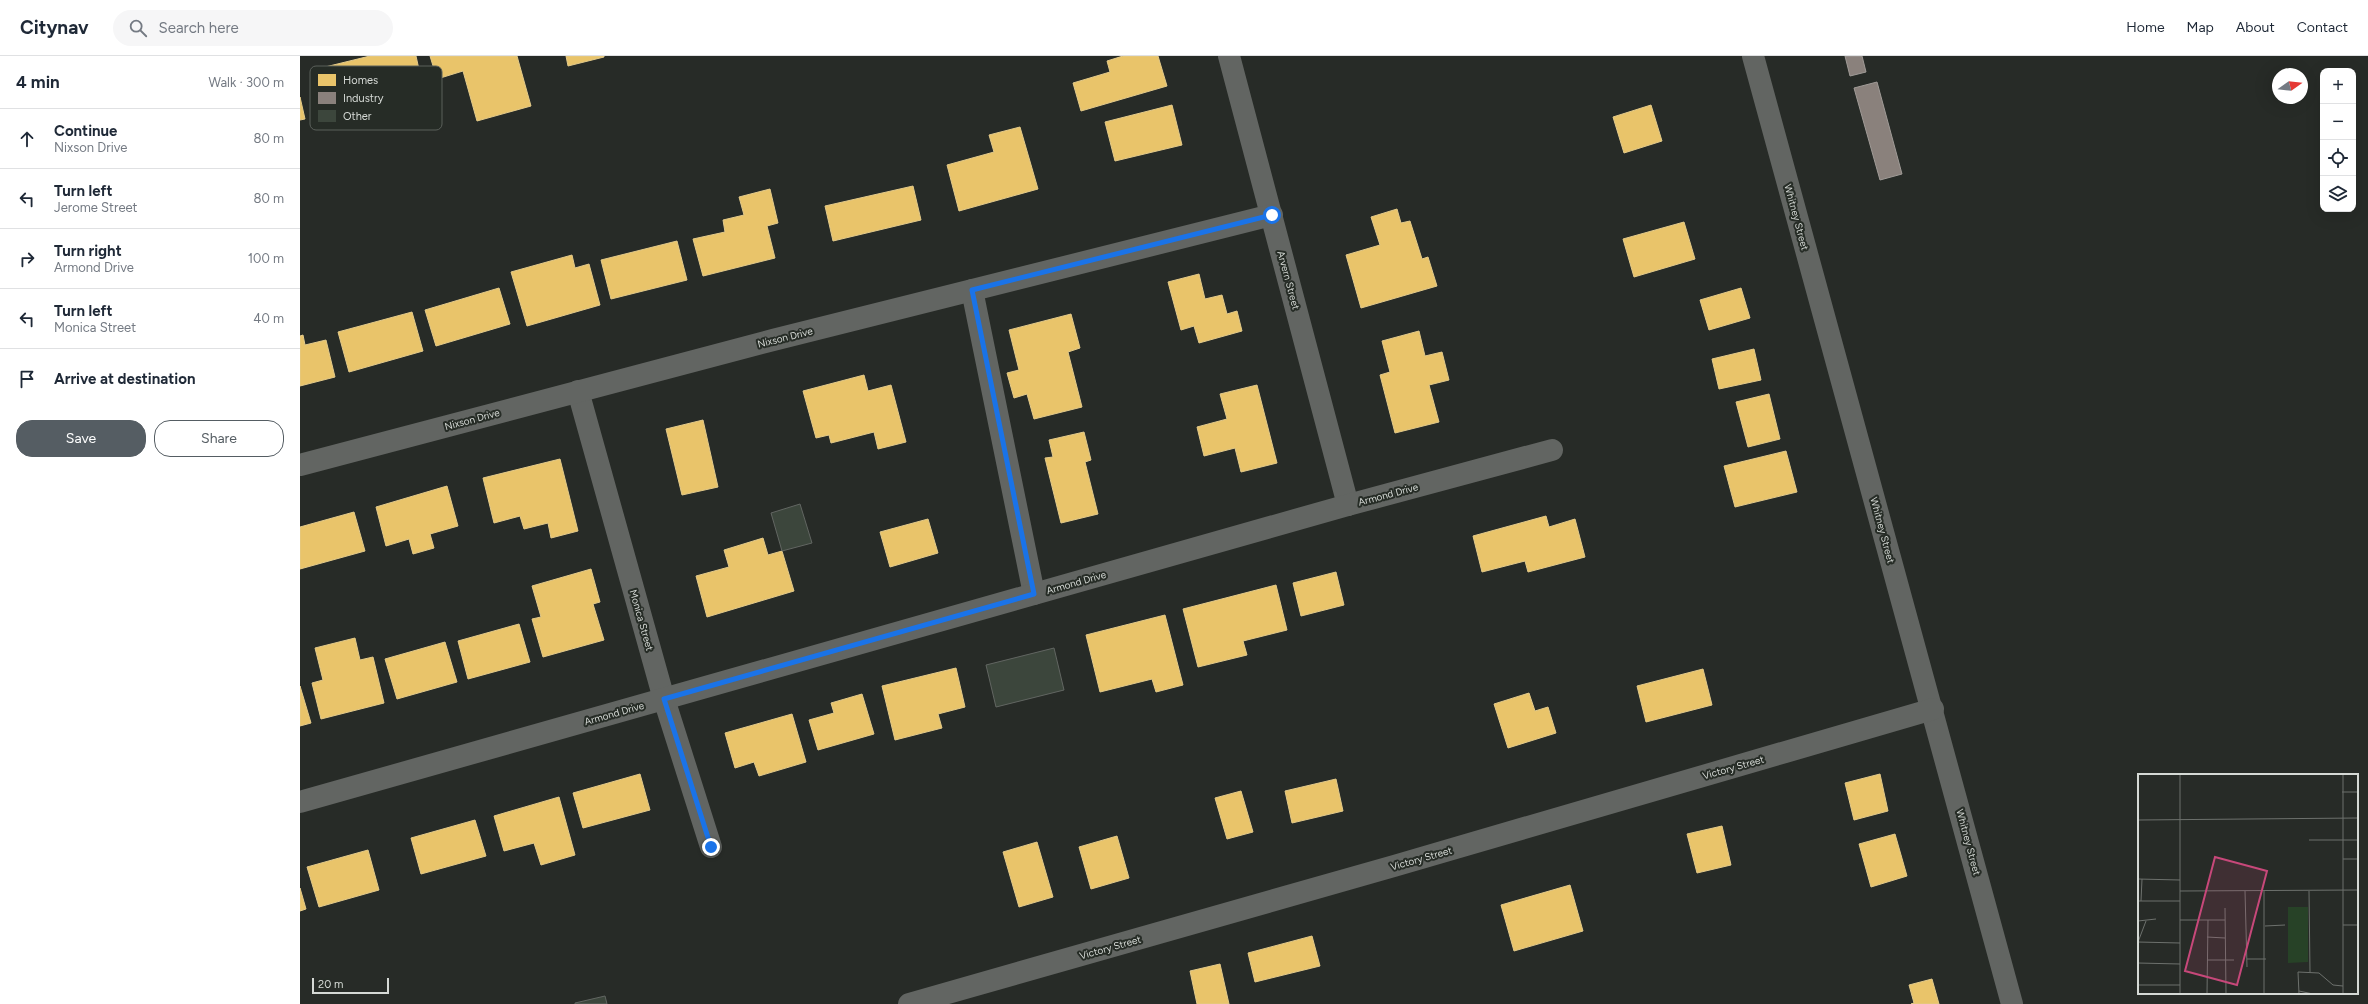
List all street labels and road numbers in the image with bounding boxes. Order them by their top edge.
street label: Whitney Street [1781,183,1812,252]
street label: Arvern Street [1274,249,1303,311]
street label: Nixson Drive [756,324,815,351]
street label: Nixson Drive [443,406,502,433]
street label: Armond Drive [1357,480,1420,509]
street label: Whitney Street [1867,496,1898,565]
street label: Armond Drive [1045,568,1108,597]
street label: Monica Street [627,588,657,652]
street label: Armond Drive [583,699,646,728]
street label: Victory Street [1701,752,1766,782]
street label: Whitney Street [1953,808,1984,877]
street label: Victory Street [1389,843,1454,873]
street label: Victory Street [1078,932,1143,962]

